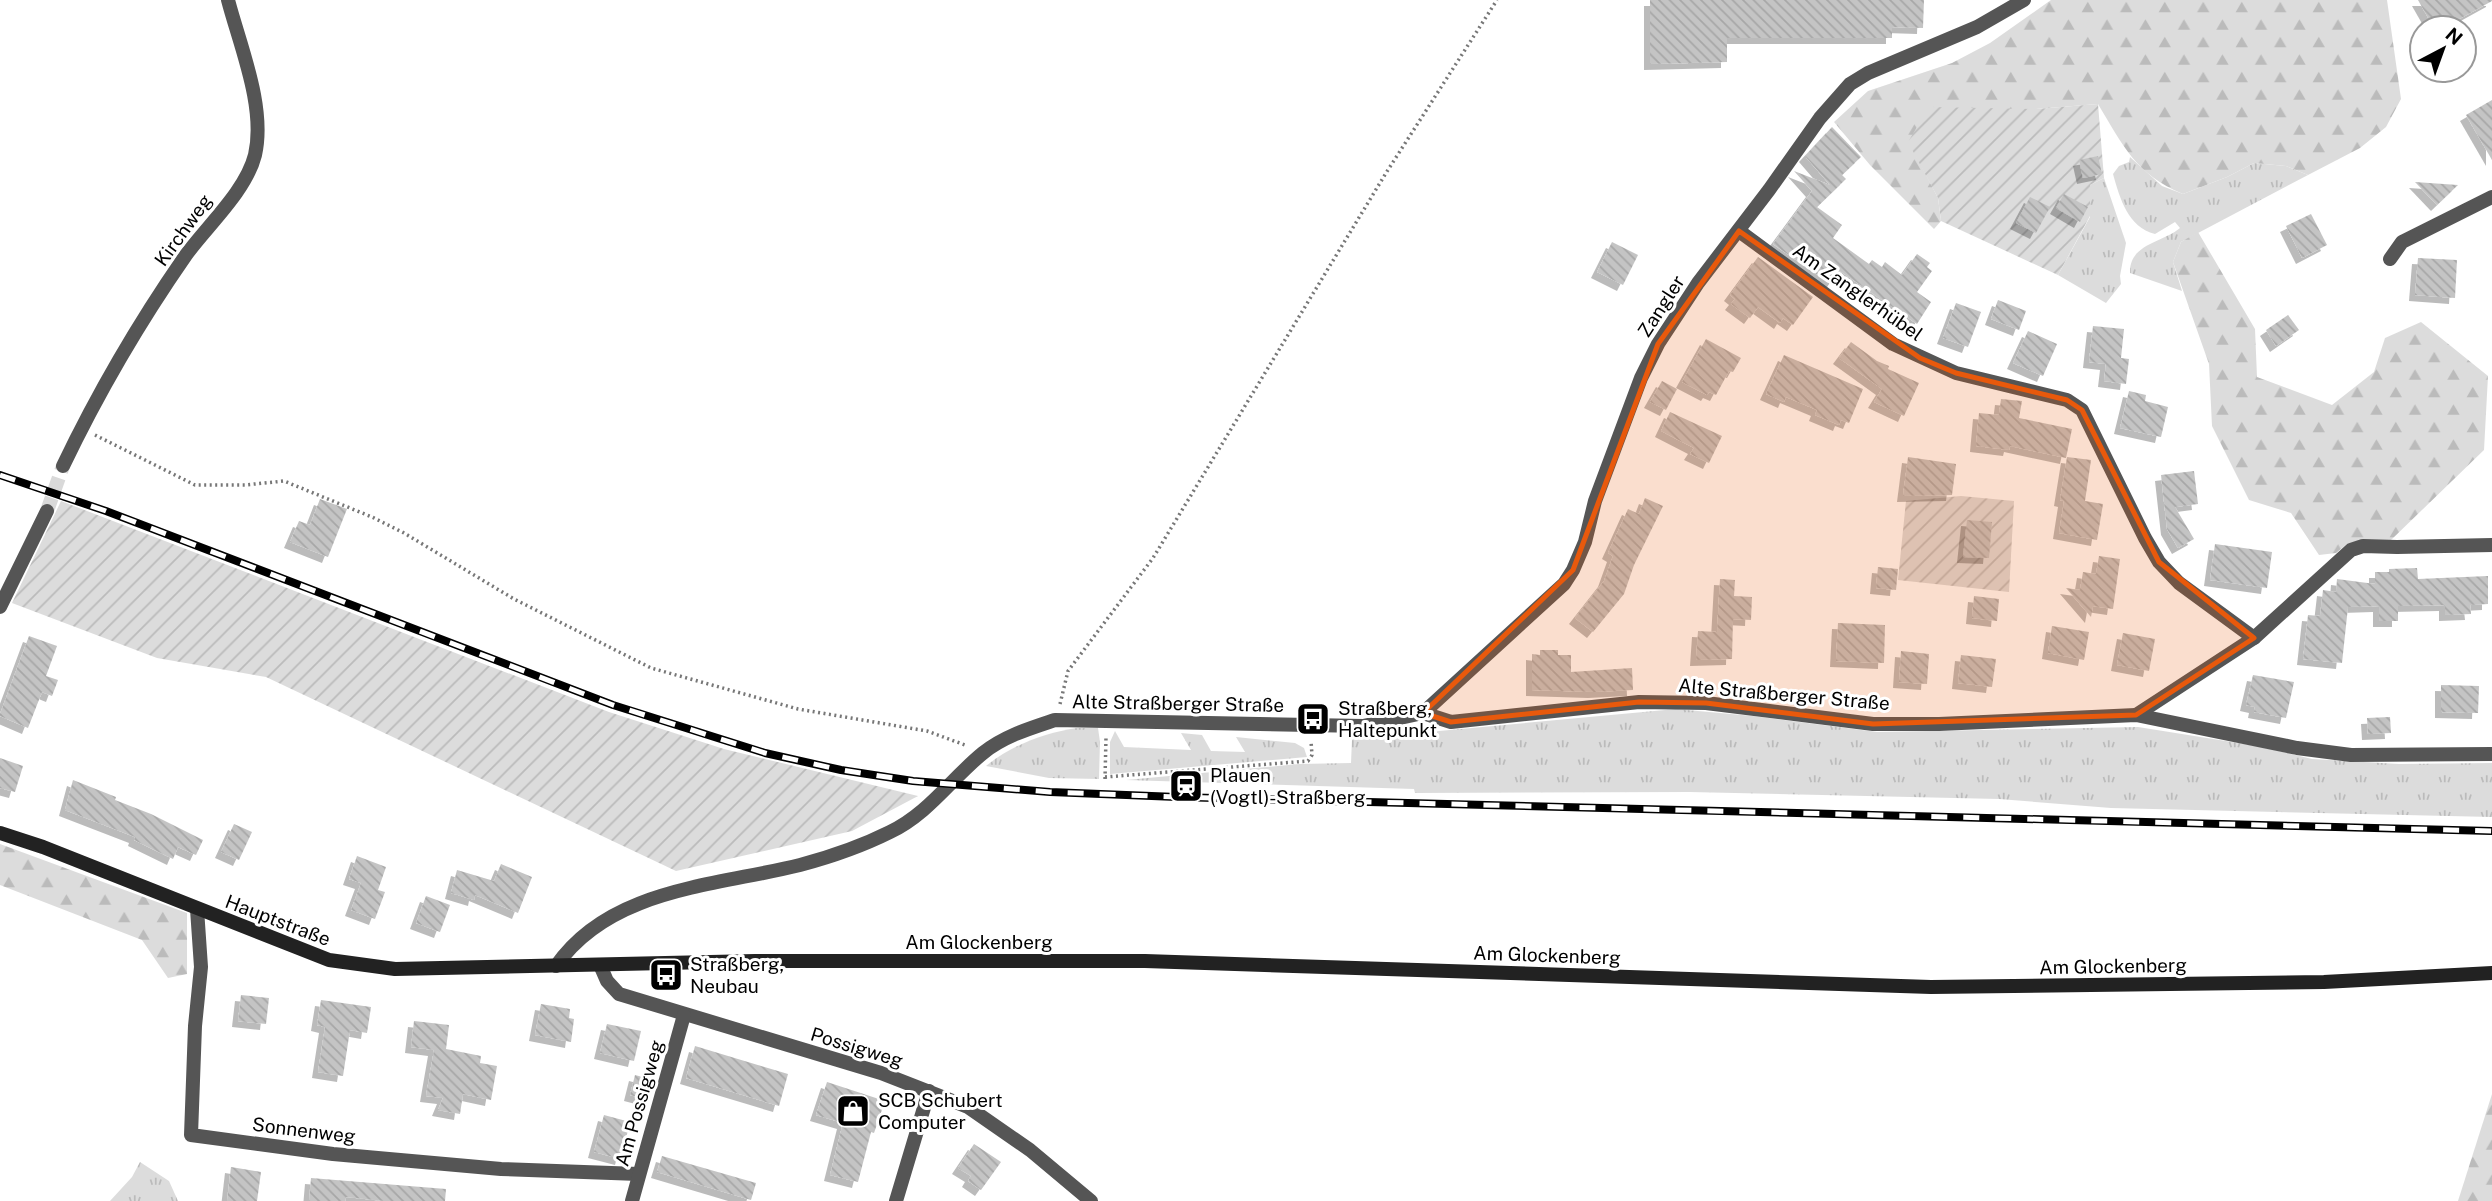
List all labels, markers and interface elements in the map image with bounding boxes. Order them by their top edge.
north arrow [2408,14,2478,84]
text: N [2441,23,2467,49]
street label: Kirchweg [150,190,216,270]
street label: Am Zanglerhübel [1789,239,1927,345]
street label: Zangler [1633,271,1689,341]
street label: Alte Straßberger Straße [1677,674,1891,714]
street label: Alte Straßberger Straße [1072,690,1284,716]
place label: Straßberg, Haltepunkt [1338,697,1437,741]
bus stop icon: Straßberg, Haltepunkt [1294,700,1332,738]
place label: Plauen (Vogtl)-Straßberg [1210,764,1366,808]
station icon: Plauen (Vogtl)-Straßberg [1167,767,1205,805]
street label: Hauptstraße [222,890,334,950]
street label: Am Glockenberg [905,931,1053,953]
street label: Am Glockenberg [1473,941,1621,969]
place label: Straßberg, Neubau [690,953,784,997]
street label: Am Glockenberg [2039,954,2187,978]
bus stop icon: Straßberg, Neubau [647,956,685,994]
street label: Possigweg [808,1023,906,1072]
street label: Am Possigweg [611,1037,668,1169]
place label: SCB Schubert Computer [878,1089,1003,1133]
shop icon: SCB Schubert Computer [834,1092,872,1130]
street label: Sonnenweg [251,1113,357,1147]

